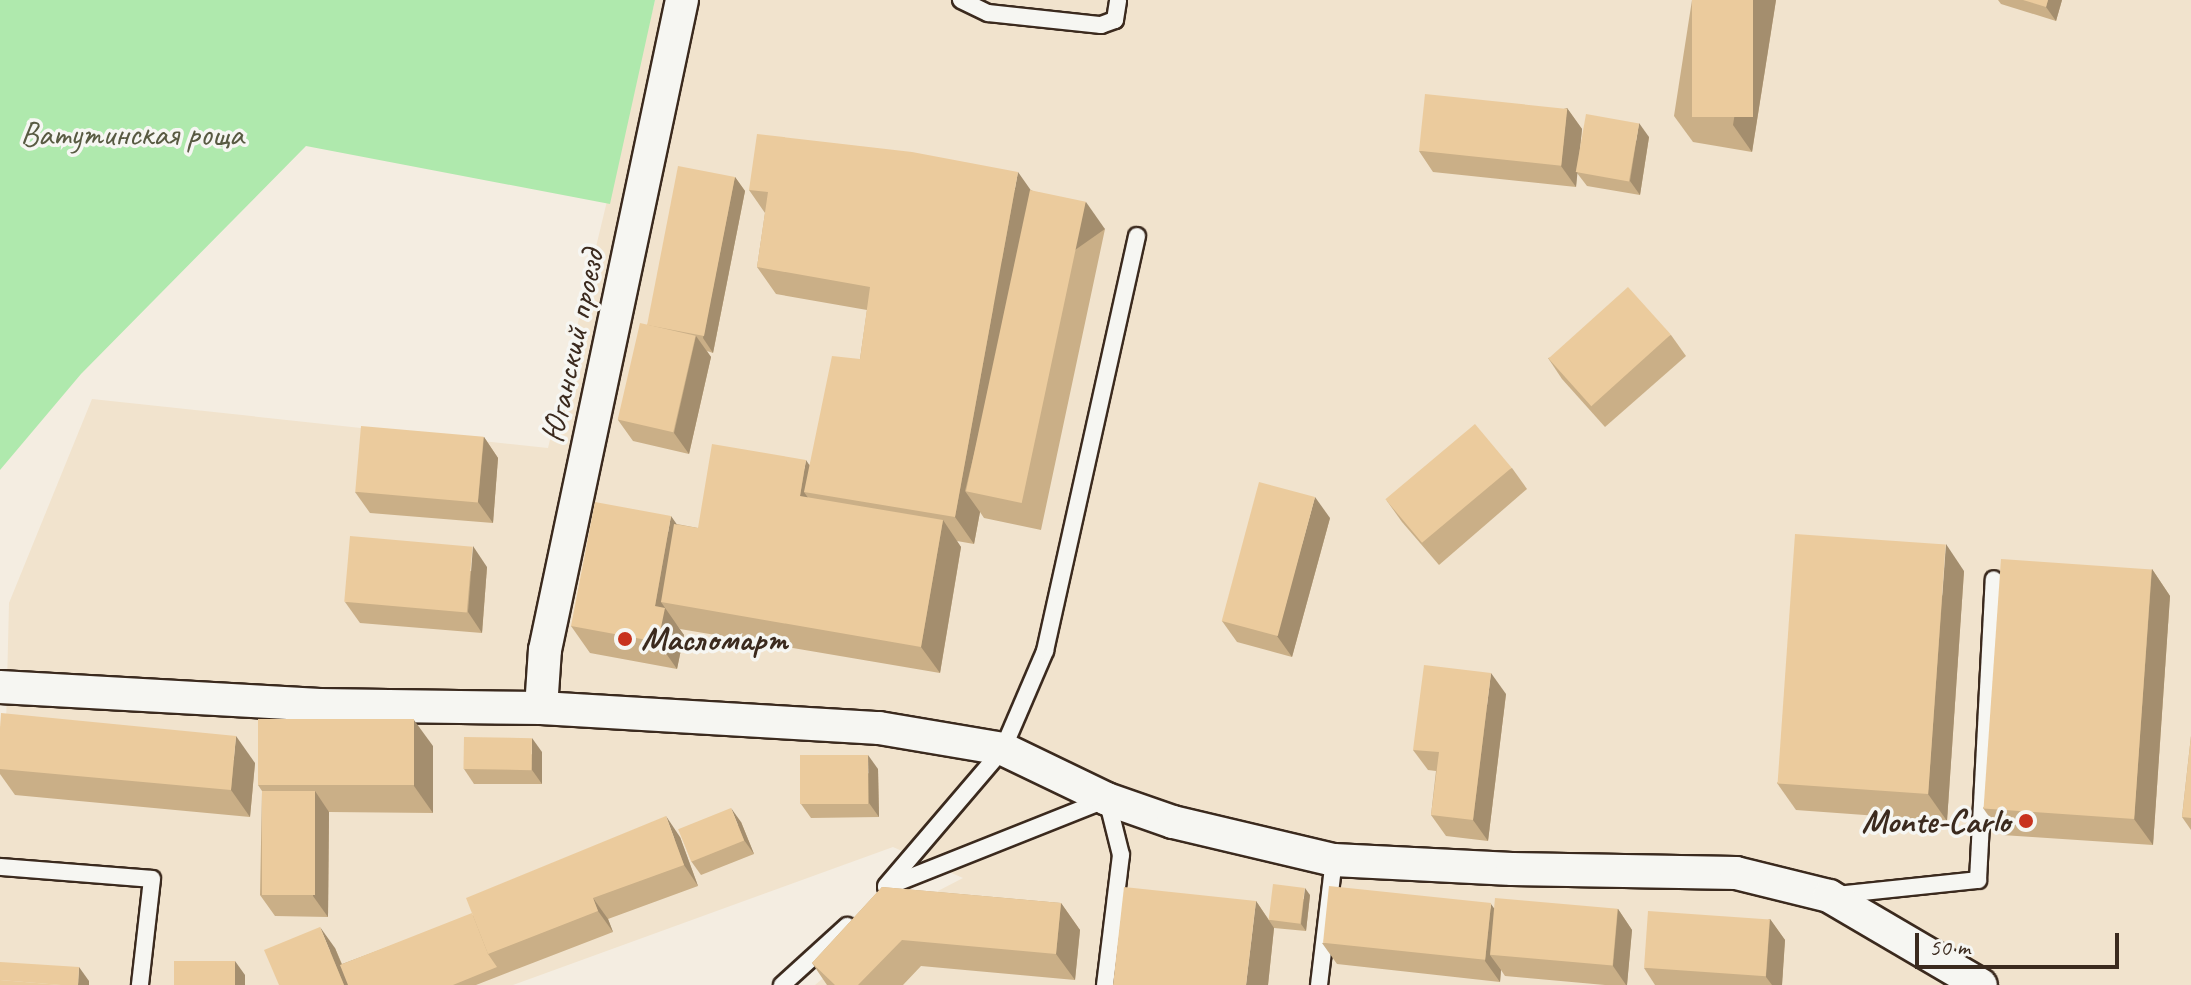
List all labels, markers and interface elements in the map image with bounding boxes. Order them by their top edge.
park label: Ватутинская роща [20,114,244,154]
street label: Юганский проезд [532,246,612,446]
place label: Масломарт [641,619,788,659]
marker: Масломарт [616,630,634,648]
place label: Monte-Carlo [1862,801,2010,841]
marker: Monte-Carlo [2017,812,2035,830]
scale bar [1919,917,2123,967]
text: 50 m [1929,932,1970,962]

